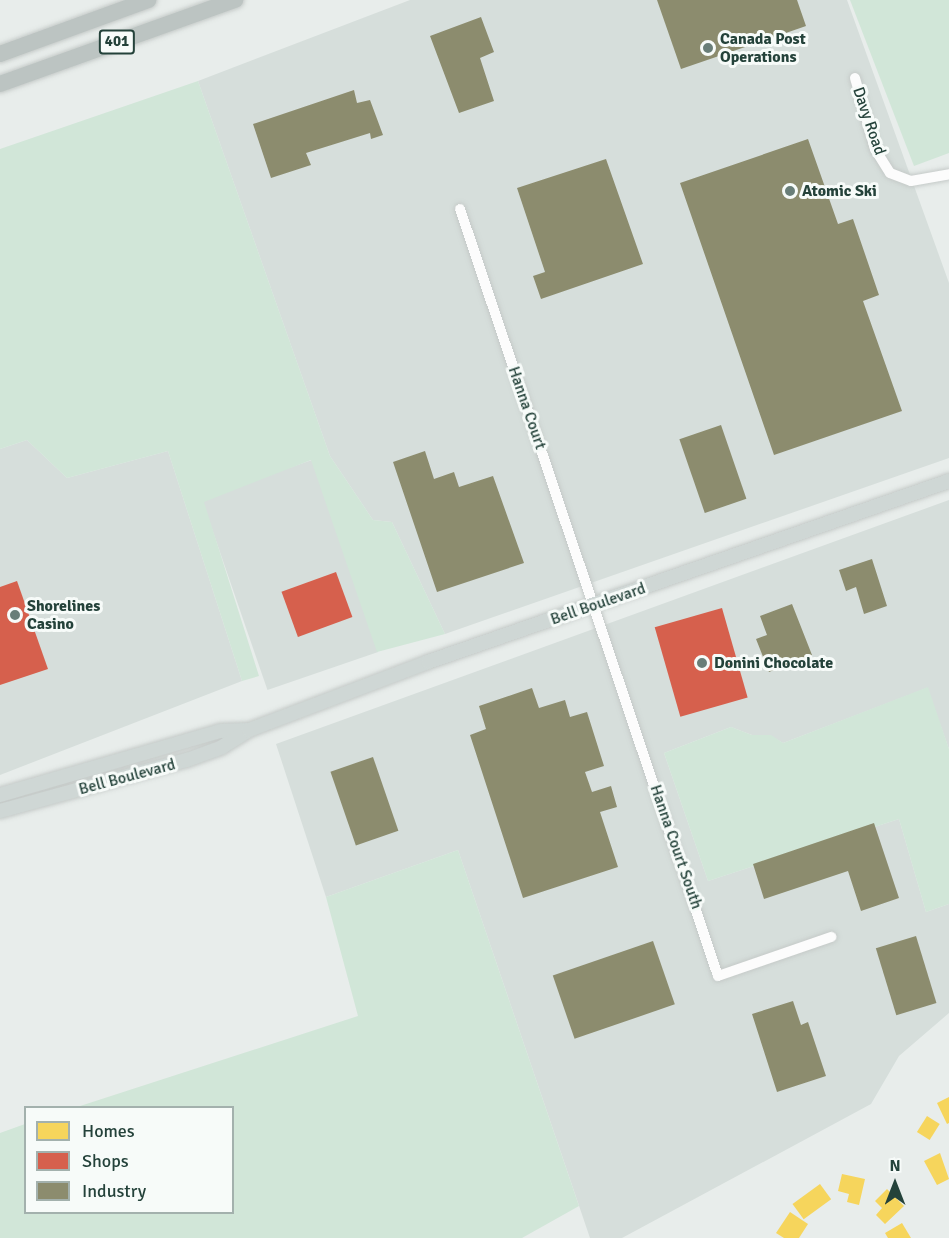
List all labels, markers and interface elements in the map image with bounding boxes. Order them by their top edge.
place label: Canada Post Operations [720,29,806,67]
road number: 401 [98,30,136,54]
marker: Canada Post Operations [701,41,715,55]
street label: Davy Road [848,84,890,158]
place label: Atomic Ski [802,181,877,201]
marker: Atomic Ski [783,184,797,198]
street label: Hanna Court [504,364,550,452]
street label: Bell Boulevard [548,579,648,629]
place label: Shorelines Casino [27,596,100,634]
marker: Shorelines Casino [8,608,22,622]
place label: Donini Chocolate [714,653,833,673]
marker: Donini Chocolate [695,656,709,670]
street label: Bell Boulevard [77,755,177,799]
street label: Hanna Court South [646,782,706,912]
legend [24,1106,234,1214]
text: Homes [82,1120,135,1142]
text: Shops [82,1150,129,1172]
north arrow [865,1154,925,1214]
text: N [889,1156,901,1176]
text: Industry [82,1180,146,1202]

